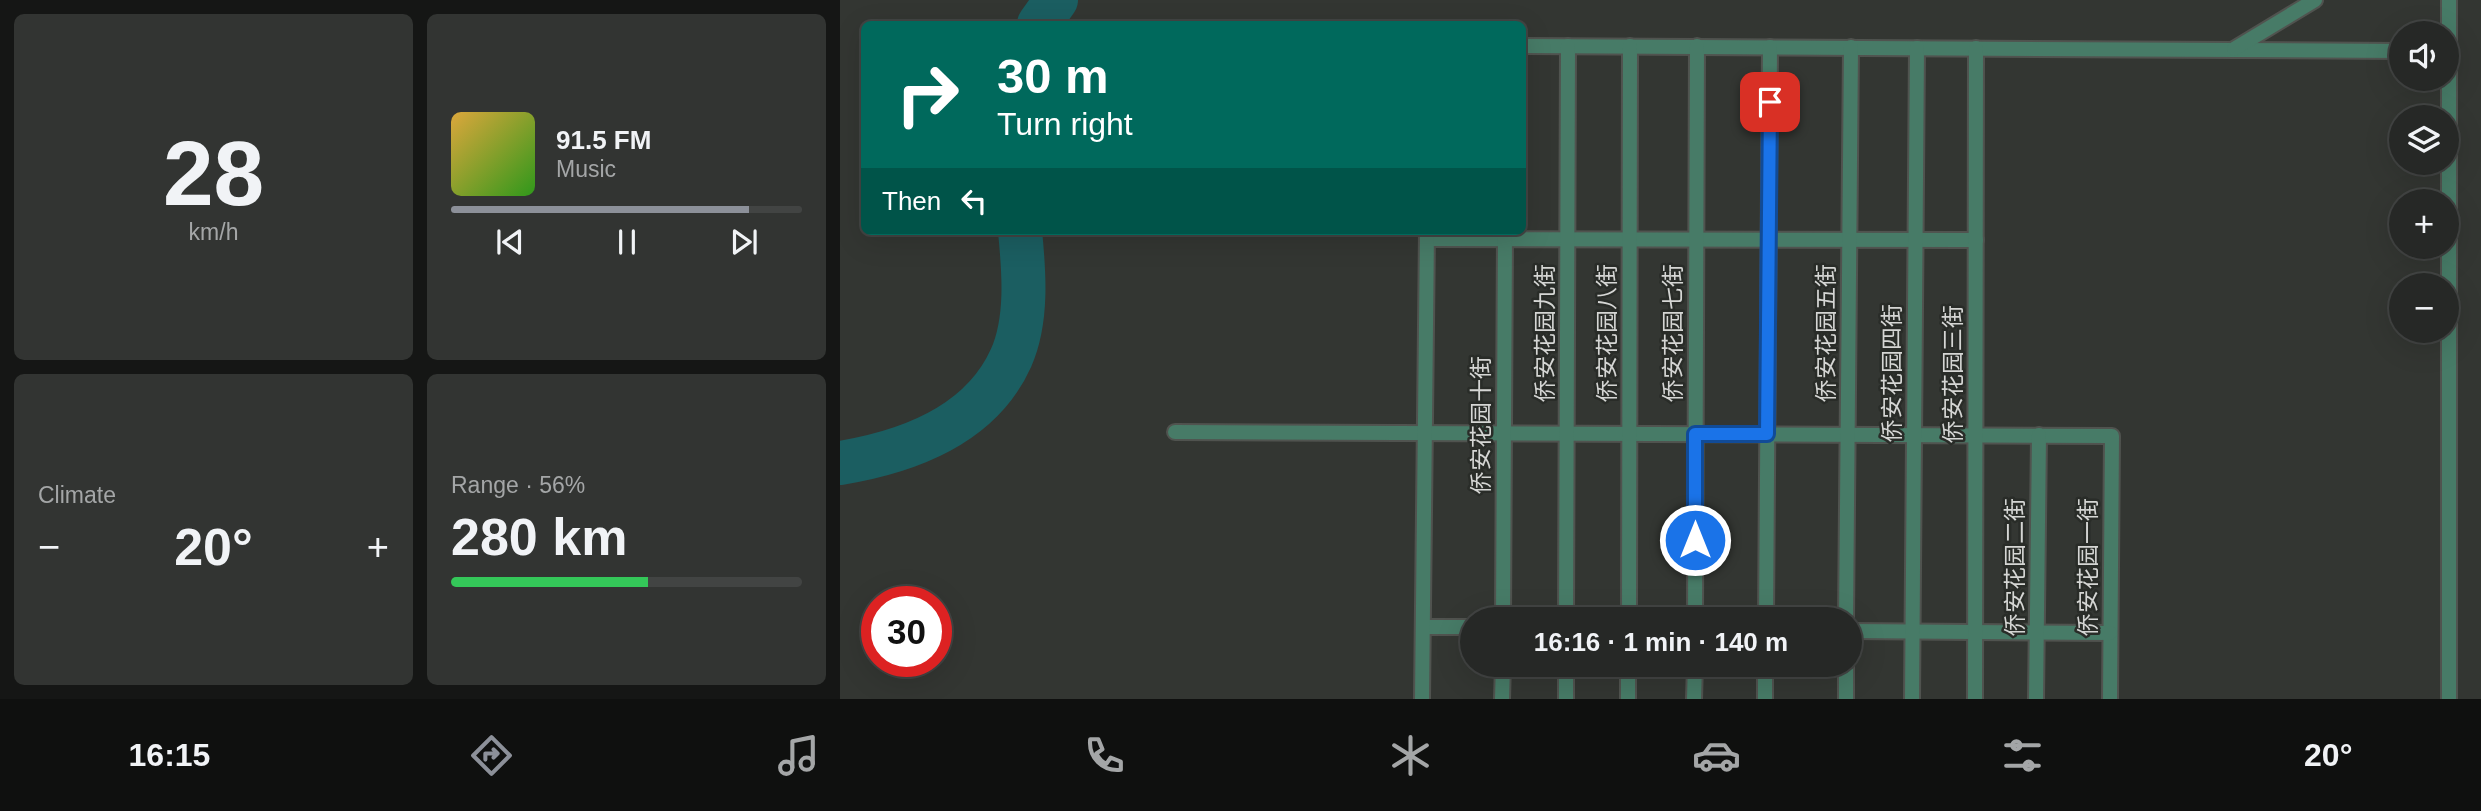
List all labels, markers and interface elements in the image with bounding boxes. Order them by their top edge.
map controls [2389,21,2459,343]
button: sound [2389,21,2459,91]
icon: right [882,49,973,140]
text: 30 m [997,49,1109,103]
pin [1740,72,1800,132]
icon: arrive [1751,83,1789,121]
button: layers [2389,105,2459,175]
text: Turn right [997,106,1133,142]
text: 28 [163,123,264,224]
text: 91.5 FM [556,125,651,155]
text: Music [556,156,616,182]
icon: left [955,182,993,220]
text: Then [882,186,941,216]
button: + [2389,189,2459,259]
text: km/h [189,219,238,245]
icon: previous [491,223,529,261]
icon: pause [608,223,646,261]
icon: next [725,223,763,261]
street label: 侨安花园九街 [1532,264,1558,402]
street label: 侨安花园八街 [1594,264,1620,402]
street label: 侨安花园七街 [1660,264,1686,402]
street label: 侨安花园五街 [1813,264,1839,402]
button: − [2389,273,2459,343]
street label: 侨安花园四街 [1879,304,1905,442]
street label: 侨安花园三街 [1940,305,1966,443]
street label: 侨安花园十街 [1468,356,1494,494]
text: Range · 56% [451,472,585,498]
text: Climate [38,482,116,508]
street label: 侨安花园二街 [2002,498,2028,636]
street label: 侨安花园一街 [2075,498,2101,636]
position arrow [1658,503,1732,577]
text: 280 km [451,508,627,566]
text: 20° [174,518,253,576]
text: − [38,526,60,568]
text: + [367,526,389,568]
speed limit sign: 30 [861,586,952,677]
text: 16:16 · 1 min · 140 m [1534,627,1788,657]
icon: directions [467,731,516,780]
icon: music [774,731,823,780]
icon: phone [1080,731,1129,780]
icon: climate [1386,731,1435,780]
icon: car [1692,731,1741,780]
icon: filters [1998,731,2047,780]
text: 16:15 [129,737,210,773]
text: 20° [2304,737,2352,773]

